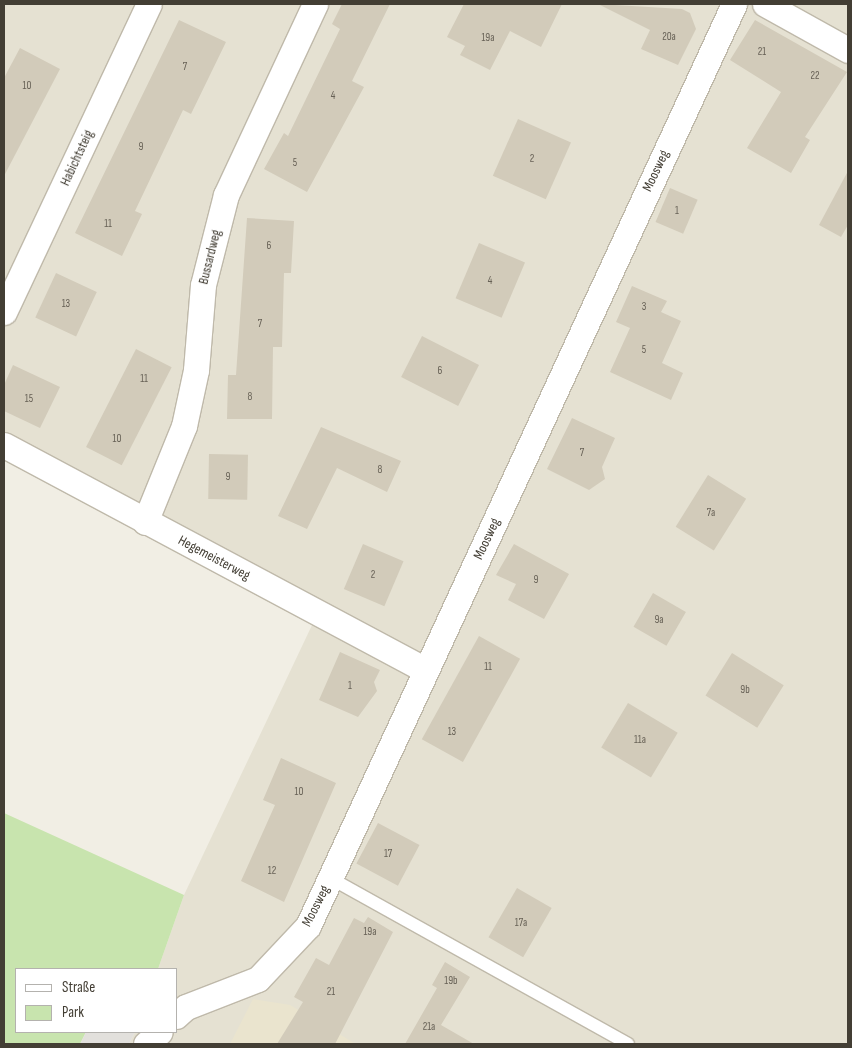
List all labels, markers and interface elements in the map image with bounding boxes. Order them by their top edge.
house number: 20a [662,30,676,44]
house number: 19a [482,31,494,45]
house number: 21 [758,45,766,59]
house number: 7 [183,60,187,74]
house number: 22 [810,69,820,83]
house number: 10 [23,79,31,93]
house number: 4 [331,89,335,103]
street label: Habichtsteig [57,127,97,189]
house number: 9 [139,140,143,154]
street label: Moosweg [639,148,673,194]
house number: 2 [530,152,534,166]
house number: 5 [293,156,297,170]
house number: 1 [675,204,679,218]
house number: 11 [104,217,112,231]
street label: Bussardweg [195,228,225,286]
house number: 6 [267,239,271,253]
house number: 4 [488,274,492,288]
house number: 13 [62,297,70,311]
house number: 3 [642,300,646,314]
house number: 7 [258,317,262,331]
house number: 5 [642,343,646,357]
house number: 6 [438,364,442,378]
house number: 11 [140,372,148,386]
house number: 8 [248,390,252,404]
house number: 15 [25,392,33,406]
house number: 10 [113,432,121,446]
house number: 7 [580,446,584,460]
house number: 8 [378,463,382,477]
house number: 9 [226,470,230,484]
house number: 7a [707,506,715,520]
street label: Moosweg [470,516,504,562]
street label: Hegemeisterweg [175,532,253,584]
house number: 2 [371,568,375,582]
house number: 9 [534,573,538,587]
house number: 9a [654,613,664,627]
house number: 11 [484,660,492,674]
house number: 1 [348,679,352,693]
house number: 9b [740,683,750,697]
house number: 13 [448,725,456,739]
house number: 11a [634,733,646,747]
house number: 10 [295,785,303,799]
house number: 17 [384,847,392,861]
house number: 12 [268,864,276,878]
street label: Moosweg [299,883,333,929]
house number: 17a [515,916,527,930]
house number: 19a [364,925,376,939]
legend [15,968,178,1033]
house number: 19b [444,974,458,988]
text: Straße [62,978,95,997]
house number: 21 [327,985,335,999]
text: Park [62,1003,84,1022]
house number: 21a [423,1020,435,1034]

